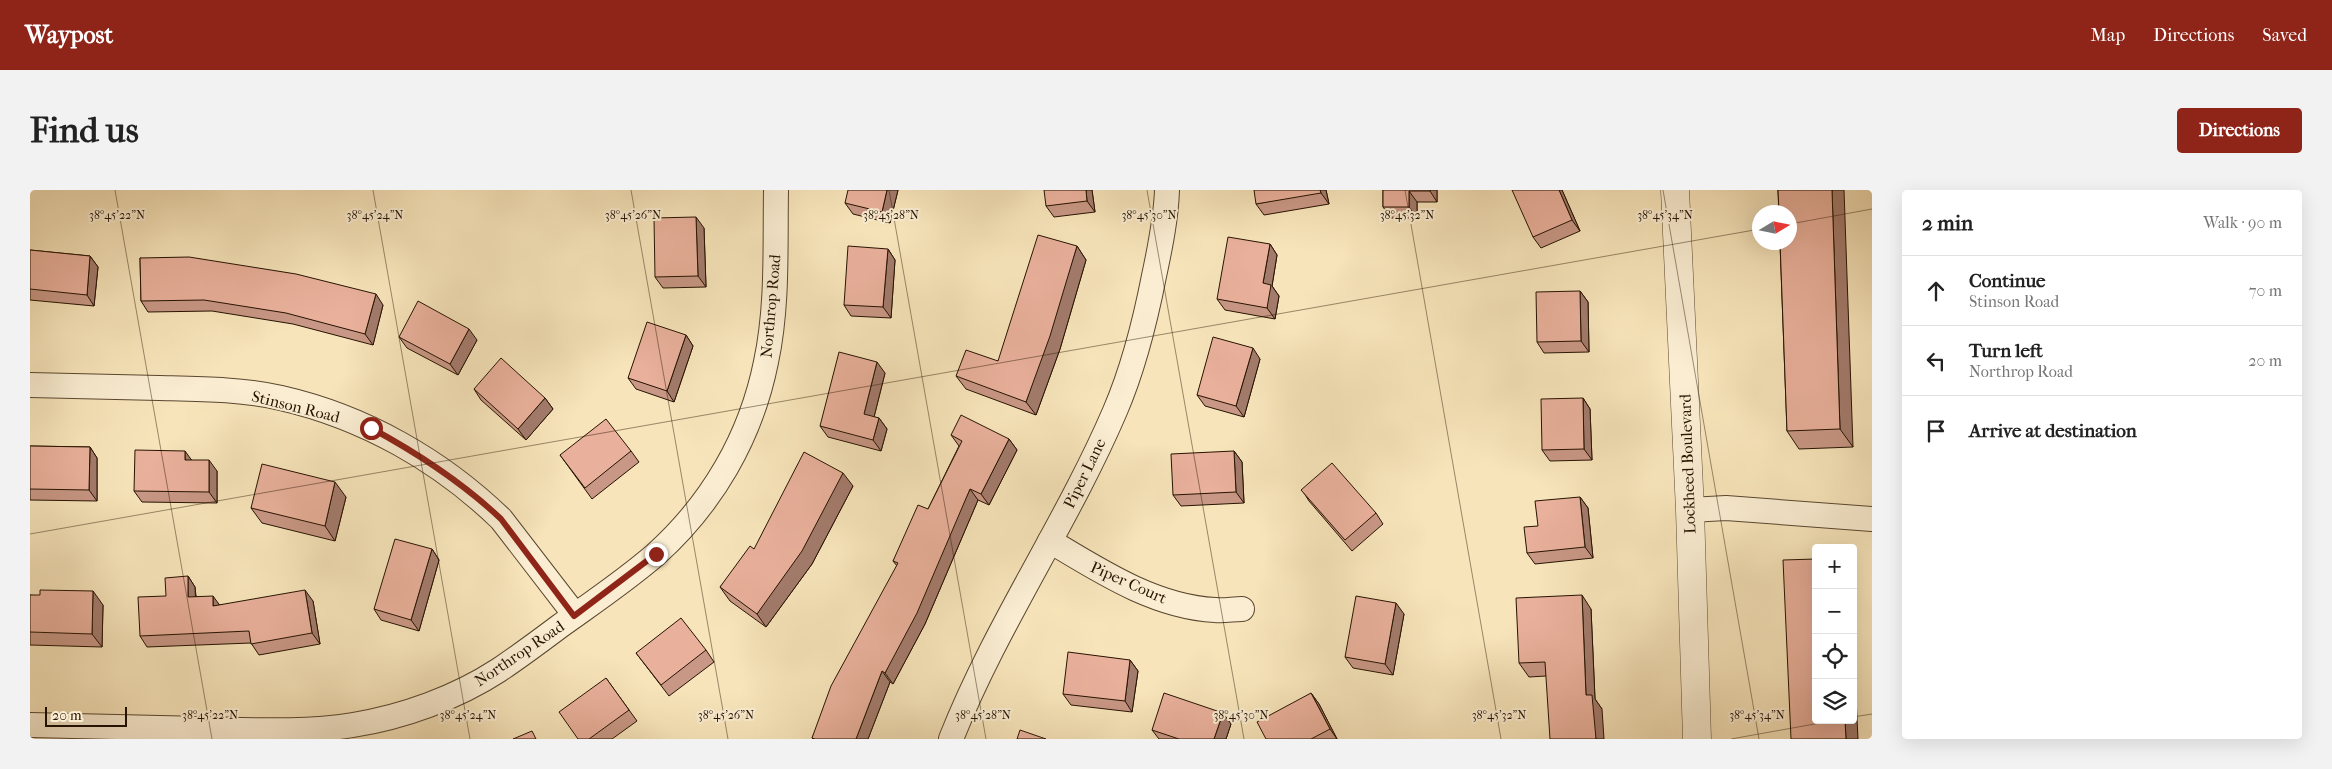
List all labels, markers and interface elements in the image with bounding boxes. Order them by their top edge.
text: Waypost [25,21,113,49]
text: Map [2091,25,2125,46]
text: Directions [2153,25,2234,46]
text: Saved [2262,25,2307,46]
button: Directions [2177,108,2302,153]
text: Find us [30,110,139,151]
north arrow [1752,205,1797,250]
text: 38°45'22"N [89,208,145,222]
text: 38°45'24"N [347,208,403,222]
text: 38°45'26"N [605,208,661,222]
text: 38°45'28"N [863,208,919,222]
text: 38°45'30"N [1121,208,1177,222]
text: 38°45'32"N [1380,208,1434,222]
text: 38°45'34"N [1637,208,1693,222]
text: 2 min [1922,211,1973,235]
text: Walk · 90 m [2203,213,2282,232]
street label: Northrop Road [757,253,785,359]
text: Continue [1969,270,2045,292]
icon: ahead [1922,277,1950,305]
text: 70 m [2249,281,2282,300]
text: Stinson Road [1969,292,2059,311]
text: Turn left [1969,340,2043,362]
icon: left [1922,347,1950,375]
text: 20 m [2248,351,2282,370]
text: Northrop Road [1969,362,2073,381]
street label: Stinson Road [250,386,342,427]
street label: Lockheed Boulevard [1676,393,1699,534]
route start [360,417,383,440]
icon: arrive [1922,417,1950,445]
text: Arrive at destination [1969,420,2137,442]
street label: Piper Lane [1059,435,1110,511]
route end [645,543,668,566]
map controls [1812,544,1857,724]
button: + [1812,544,1857,589]
street label: Piper Court [1088,557,1170,608]
button: − [1812,589,1857,634]
street label: Northrop Road [471,616,568,690]
button: locate [1812,634,1857,679]
button: layers [1812,679,1857,724]
scale bar [45,704,128,727]
text: 20 m [52,707,82,724]
text: 38°45'22"N [182,708,238,722]
text: 38°45'24"N [440,708,496,722]
text: 38°45'26"N [698,708,754,722]
text: 38°45'28"N [955,708,1011,722]
text: 38°45'30"N [1213,708,1269,722]
text: 38°45'32"N [1472,708,1526,722]
text: 38°45'34"N [1729,708,1785,722]

